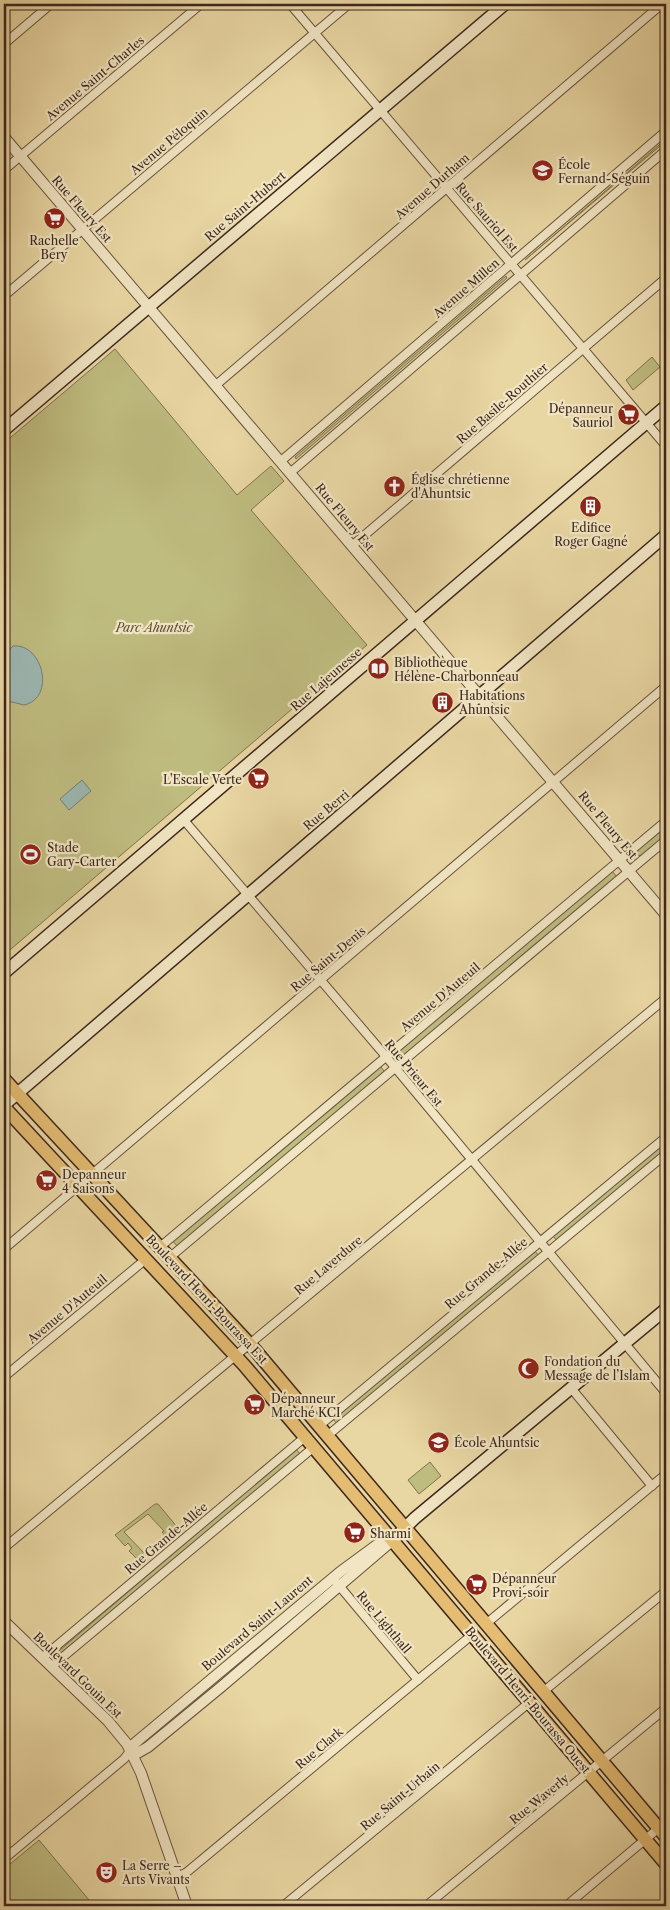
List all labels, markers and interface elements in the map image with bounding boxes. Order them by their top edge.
street label: Avenue Saint-Charles [42,32,147,124]
street label: Avenue Péloquin [126,104,211,179]
street label: Avenue Durham [391,150,472,223]
place label: École Fernand-Séguin [558,156,650,186]
school or university icon: École Fernand-Séguin [530,159,554,183]
street label: Rue Saint-Hubert [201,167,289,244]
street label: Rue Fleury Est [49,172,116,246]
street label: Rue Sauriol Est [453,179,522,255]
supermarket icon: Rachelle Bery [42,207,66,231]
place label: Rachelle Bery [29,233,79,262]
street label: Avenue Millen [429,255,503,322]
street label: Rue Basile-Routhier [453,359,551,447]
place label: Dépanneur Sauriol [549,401,613,430]
supermarket icon: Dépanneur Sauriol [617,403,641,427]
place label: Église chrétienne d'Ahuntsic [411,471,510,501]
church icon: Église chrétienne d'Ahuntsic [383,474,407,498]
street label: Rue Fleury Est [312,480,378,554]
building icon: Edifice Roger Gagné [579,494,603,518]
place label: Edifice Roger Gagné [554,520,628,549]
park label: Parc Ahuntsic [115,620,193,635]
street label: Rue Lajeunesse [287,644,365,714]
place label: Bibliothèque Hélène-Charbonneau [394,655,520,684]
library icon: Bibliothèque Hélène-Charbonneau [366,657,390,681]
place label: Habitations Ahuntsic [458,688,525,717]
building icon: Habitations Ahuntsic [431,690,455,714]
supermarket icon: L'Escale Verte [246,767,270,791]
place label: L'Escale Verte [163,772,242,787]
street label: Rue Berri [300,786,352,833]
street label: Rue Fleury Est [575,788,641,862]
place label: Stade Gary-Carter [47,840,117,869]
sports icon: Stade Gary-Carter [19,842,43,866]
street label: Rue Saint-Denis [287,923,369,995]
street label: Avenue D'Auteuil [396,959,483,1035]
street label: Rue Prieur Est [382,1037,447,1110]
place label: Depanneur 4 Saisons [62,1167,126,1196]
supermarket icon: Depanneur 4 Saisons [34,1169,58,1193]
street label: Boulevard Henri-Bourassa Est [143,1231,271,1367]
street label: Rue Laverdure [291,1232,365,1298]
street label: Rue Grande-Allée [442,1234,531,1312]
street label: Avenue D'Auteuil [23,1271,110,1347]
place label: Fondation du Message de l’Islam [544,1354,650,1383]
mosque icon: Fondation du Message de l’Islam [516,1356,540,1380]
place label: Dépanneur Marché KCI [271,1391,340,1420]
supermarket icon: Dépanneur Marché KCI [243,1393,267,1417]
school or university icon: École Ahuntsic [426,1430,450,1454]
place label: École Ahuntsic [454,1434,540,1450]
street label: Rue Grande-Allée [122,1499,211,1577]
supermarket icon: Sharmi [342,1521,366,1545]
place label: Sharmi [370,1526,411,1541]
place label: Dépanneur Provi-soir [492,1571,556,1600]
street label: Boulevard Saint-Laurent [198,1572,316,1674]
supermarket icon: Dépanneur Provi-soir [464,1573,488,1597]
street label: Rue Lighthall [354,1588,415,1657]
street label: Boulevard Henri-Bourassa Ouest [462,1623,594,1777]
street label: Boulevard Gouin Est [31,1629,126,1722]
street label: Rue Clark [292,1723,347,1772]
street label: Rue Saint-Urbain [357,1758,443,1834]
street label: Rue Waverly [506,1770,572,1827]
place label: La Serre – Arts Vivants [121,1858,190,1887]
theatre icon: La Serre – Arts Vivants [94,1860,118,1884]

